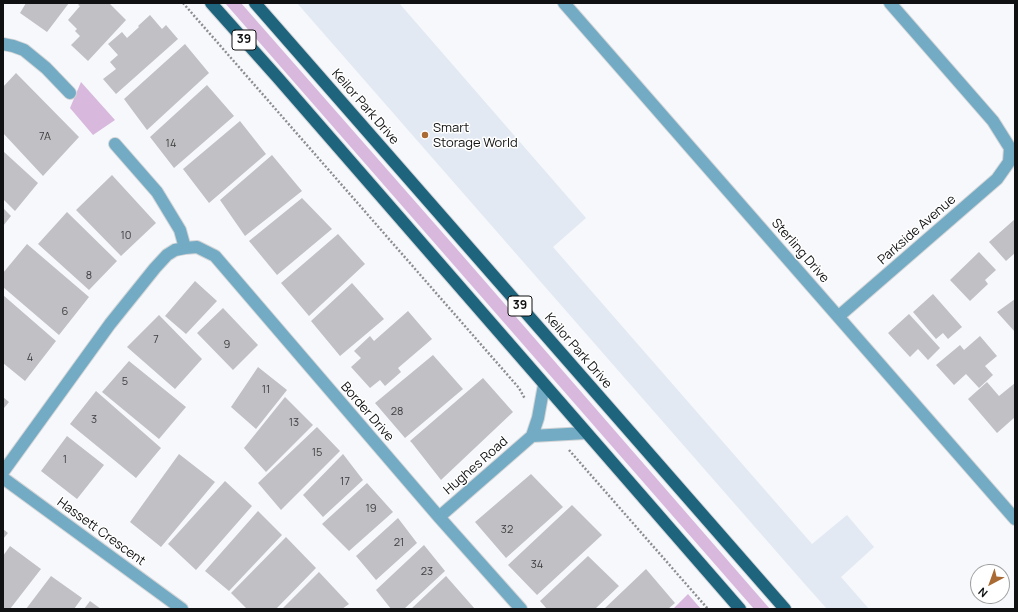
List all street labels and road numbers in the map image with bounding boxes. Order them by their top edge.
road number: 39 [232,30,256,50]
street label: Keilor Park Drive [328,66,402,148]
street label: Parkside Avenue [875,192,959,268]
street label: Sterling Drive [768,216,832,286]
road number: 39 [508,296,532,316]
street label: Keilor Park Drive [541,310,615,392]
street label: Border Drive [337,379,397,445]
street label: Hughes Road [441,434,511,498]
street label: Hassett Crescent [54,495,148,569]

